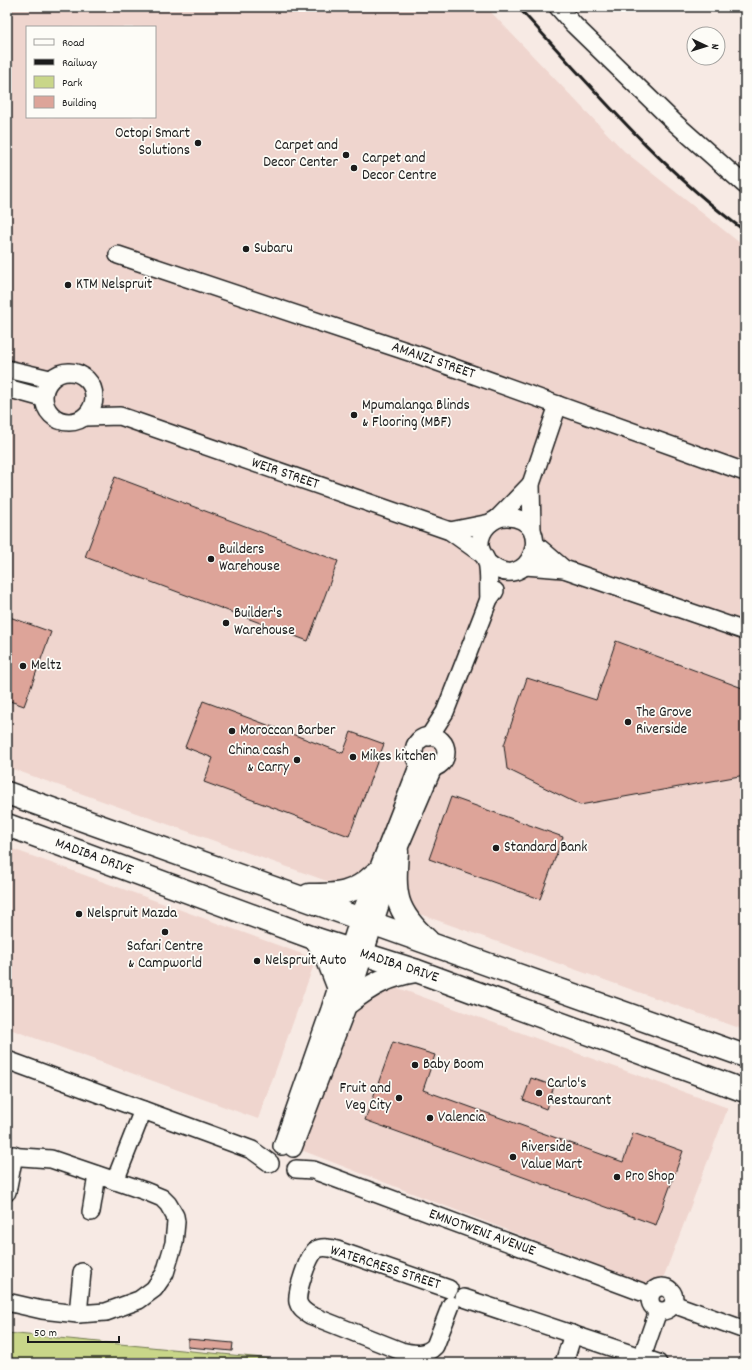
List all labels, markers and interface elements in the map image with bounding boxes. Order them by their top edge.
legend [26,26,156,118]
north arrow [686,26,726,66]
text: Road [62,35,84,52]
text: N [706,43,722,50]
text: Railway [62,55,98,72]
text: Park [62,75,83,92]
text: Building [62,95,97,112]
place label: Octopi Smart Solutions [115,123,190,162]
place label: Carpet and Decor Center [263,135,338,174]
marker: Octopi Smart Solutions [193,138,203,148]
place label: Carpet and Decor Centre [362,148,437,187]
marker: Carpet and Decor Center [341,150,351,160]
marker: Carpet and Decor Centre [349,163,359,173]
place label: Subaru [254,238,293,260]
marker: Subaru [241,244,251,254]
place label: KTM Nelspruit [76,274,153,296]
marker: KTM Nelspruit [63,280,73,290]
street label: AMANZI STREET [388,336,478,386]
place label: Mpumalanga Blinds & Flooring (MBF) [362,395,470,434]
marker: Mpumalanga Blinds & Flooring (MBF) [349,410,359,420]
street label: WEIR STREET [248,452,322,496]
place label: Builders Warehouse [219,539,280,578]
marker: Builders Warehouse [206,554,216,564]
place label: Builder's Warehouse [234,603,295,642]
marker: Builder's Warehouse [221,618,231,628]
place label: Meltz [31,655,61,677]
marker: Meltz [18,661,28,671]
place label: The Grove Riverside [636,702,692,741]
marker: The Grove Riverside [623,717,633,727]
place label: Moroccan Barber [240,720,336,742]
marker: Moroccan Barber [227,726,237,736]
place label: China cash & Carry [228,740,290,779]
place label: Mikes kitchen [361,746,436,768]
marker: Mikes kitchen [348,752,358,762]
marker: China cash & Carry [292,755,302,765]
street label: MADIBA DRIVE [52,833,136,881]
place label: Standard Bank [504,837,587,859]
marker: Standard Bank [491,843,501,853]
place label: Nelspruit Mazda [87,903,178,925]
marker: Nelspruit Mazda [74,909,84,919]
marker: Safari Centre & Campworld [160,927,170,937]
place label: Safari Centre & Campworld [127,936,204,975]
street label: MADIBA DRIVE [357,943,441,989]
place label: Nelspruit Auto [265,950,347,972]
marker: Nelspruit Auto [252,956,262,966]
place label: Baby Boom [423,1054,484,1076]
marker: Baby Boom [410,1060,420,1070]
place label: Carlo's Restaurant [547,1073,612,1112]
place label: Fruit and Veg City [340,1078,392,1117]
marker: Carlo's Restaurant [534,1088,544,1098]
marker: Fruit and Veg City [394,1093,404,1103]
place label: Valencia [438,1107,486,1129]
marker: Valencia [425,1113,435,1123]
place label: Riverside Value Mart [521,1137,583,1176]
marker: Riverside Value Mart [508,1152,518,1162]
place label: Pro Shop [625,1166,675,1188]
marker: Pro Shop [612,1172,622,1182]
street label: EMNOTWENI AVENUE [426,1203,539,1263]
street label: WATERCRESS STREET [327,1240,443,1296]
scale bar [28,1318,119,1344]
text: 50 m [34,1325,57,1342]

